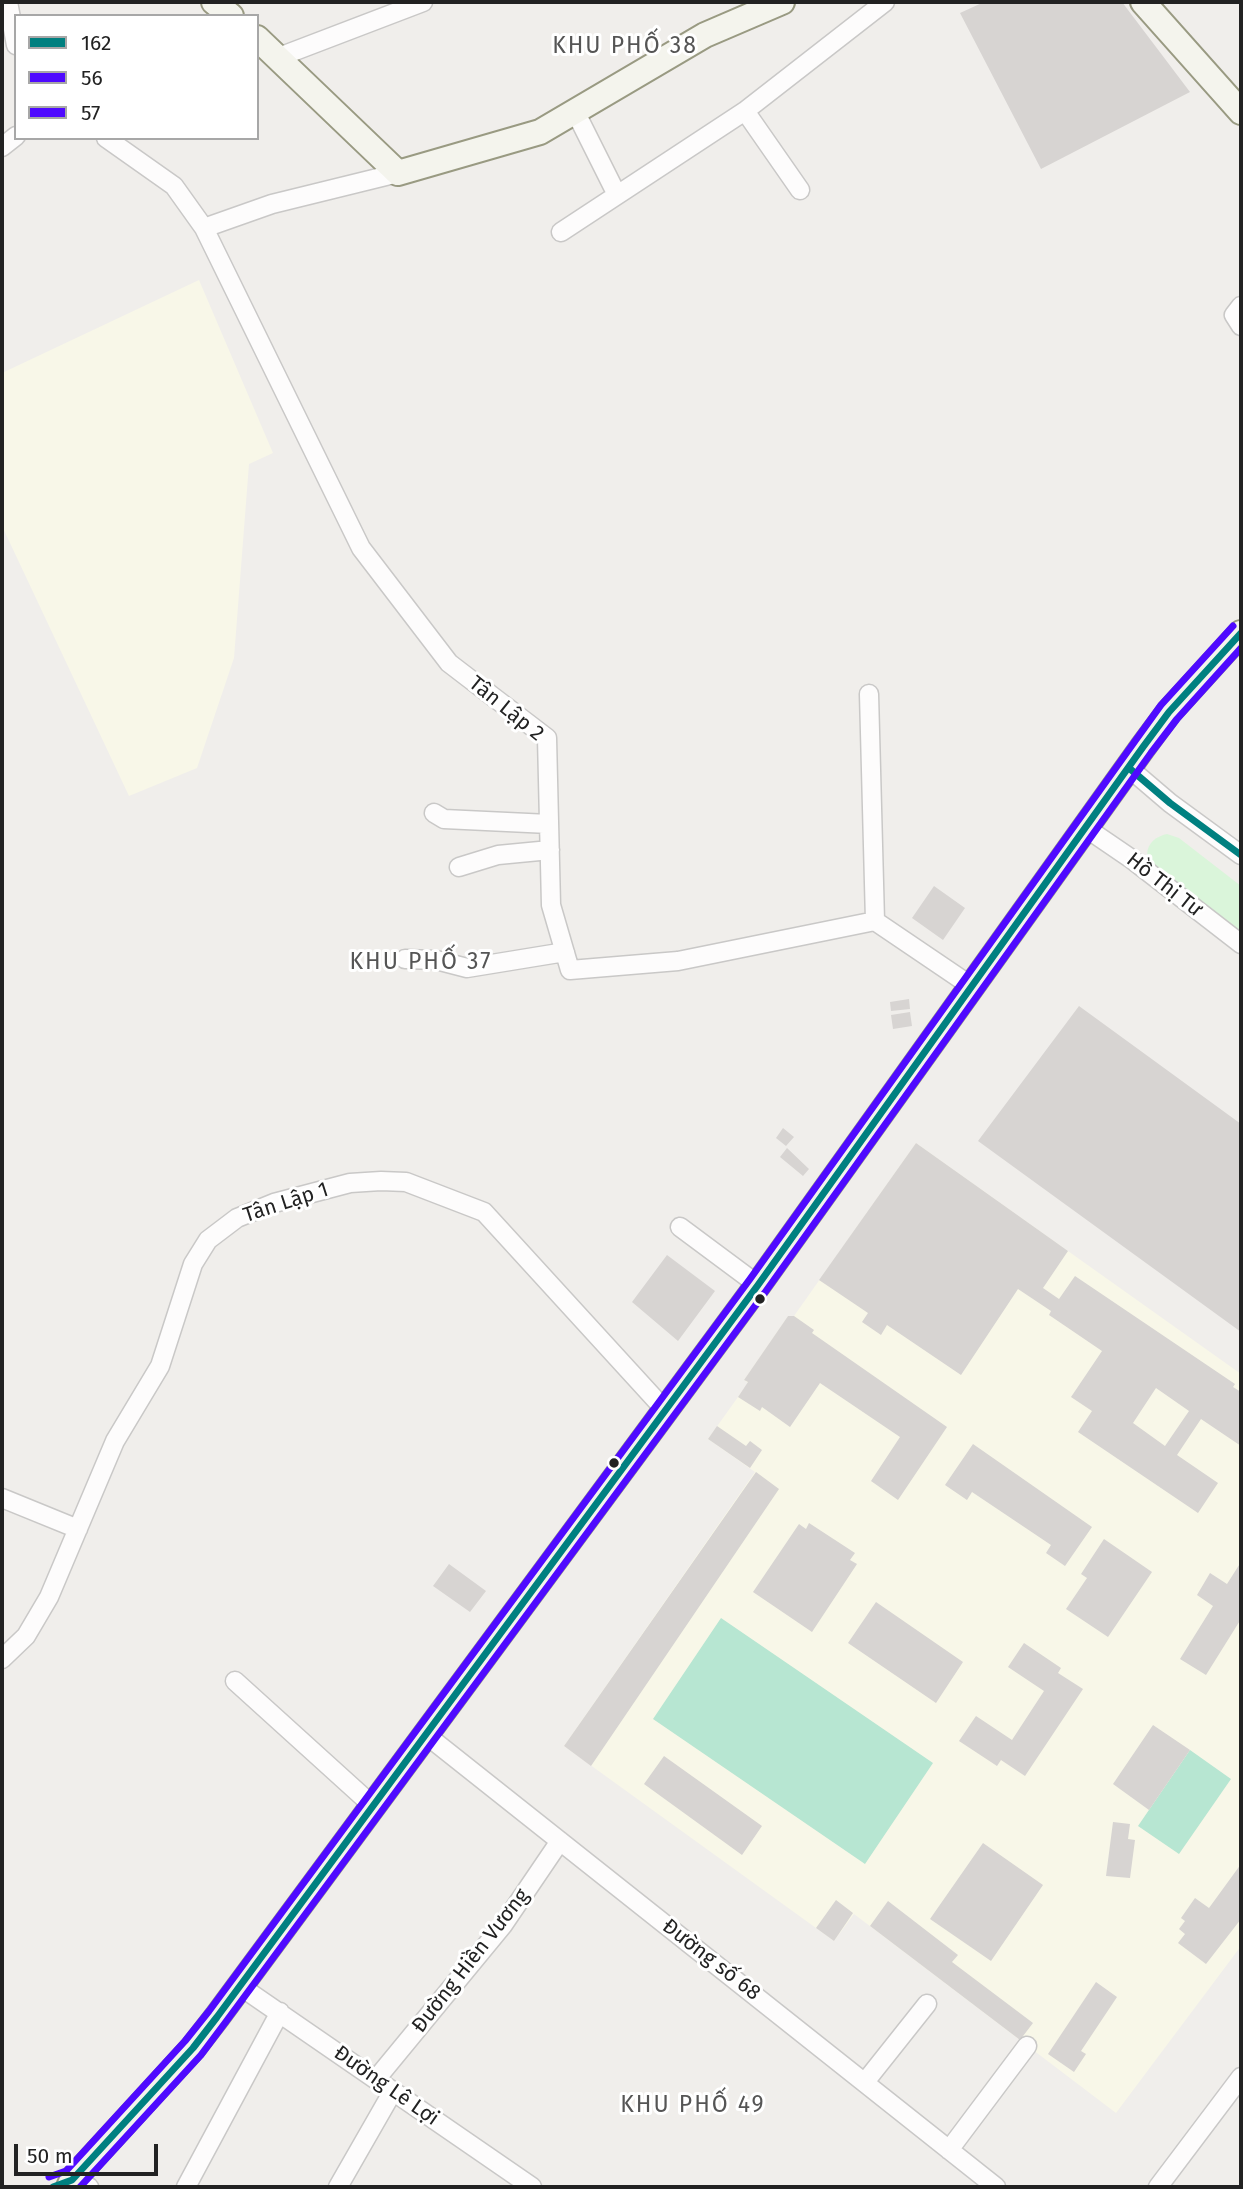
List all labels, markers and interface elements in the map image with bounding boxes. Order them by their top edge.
legend [14,14,259,140]
text: 162 [81,30,111,56]
district label: KHU PHỐ 38 [553,33,697,61]
text: 56 [81,65,103,91]
text: 57 [81,100,100,126]
street label: Tân Lập 2 [463,671,549,747]
street label: Hồ Thị Tư [1121,848,1207,922]
district label: KHU PHỐ 37 [351,949,491,977]
street label: Tân Lập 1 [240,1177,332,1229]
unlabelled marker [753,1292,767,1306]
unlabelled marker [607,1456,621,1470]
street label: Đường Hiền Vương [407,1884,535,2038]
street label: Đường số 68 [657,1914,765,2006]
street label: Đường Lê Lợi [329,2041,443,2131]
district label: KHU PHỐ 49 [622,2092,764,2120]
scale bar [18,2130,161,2174]
text: 50 m [27,2143,73,2169]

